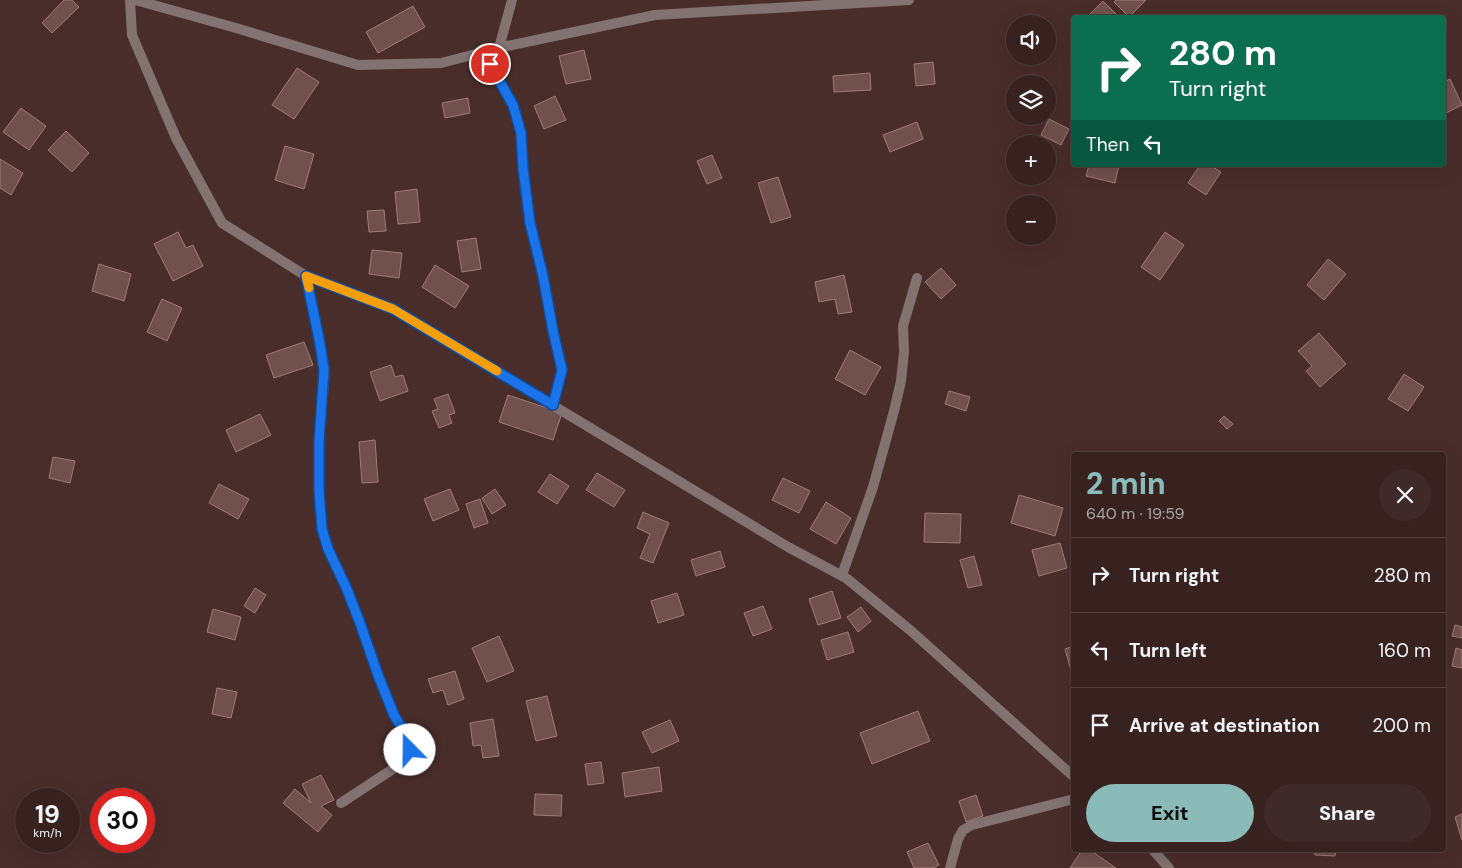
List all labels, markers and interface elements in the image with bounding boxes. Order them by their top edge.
map controls [1006,15,1056,245]
button: sound [1006,15,1056,65]
text: 280 m [1169,30,1277,76]
icon: right [1086,35,1151,100]
pin [469,43,511,85]
icon: arrive [476,50,504,78]
text: Turn right [1169,74,1266,103]
button: layers [1006,75,1056,125]
icon: left [1139,130,1167,158]
text: Then [1086,132,1129,157]
button: + [1006,135,1056,185]
button: − [1006,195,1056,245]
text: 2 min [1086,464,1166,503]
button: close [1379,469,1431,521]
text: 640 m · 19:59 [1086,503,1185,524]
icon: right [1086,561,1114,589]
text: Turn right [1129,563,1219,588]
text: 280 m [1374,563,1431,588]
icon: left [1086,636,1114,664]
text: Turn left [1129,638,1207,663]
text: 160 m [1378,638,1431,663]
icon: arrive [1086,711,1114,739]
text: Arrive at destination [1129,713,1320,738]
text: 200 m [1372,713,1431,738]
position arrow [383,723,435,775]
button: Exit [1086,784,1254,842]
button: Share [1264,784,1431,842]
speed limit sign: 30 [90,788,155,853]
text: 19 [35,798,60,831]
text: km/h [33,825,62,841]

